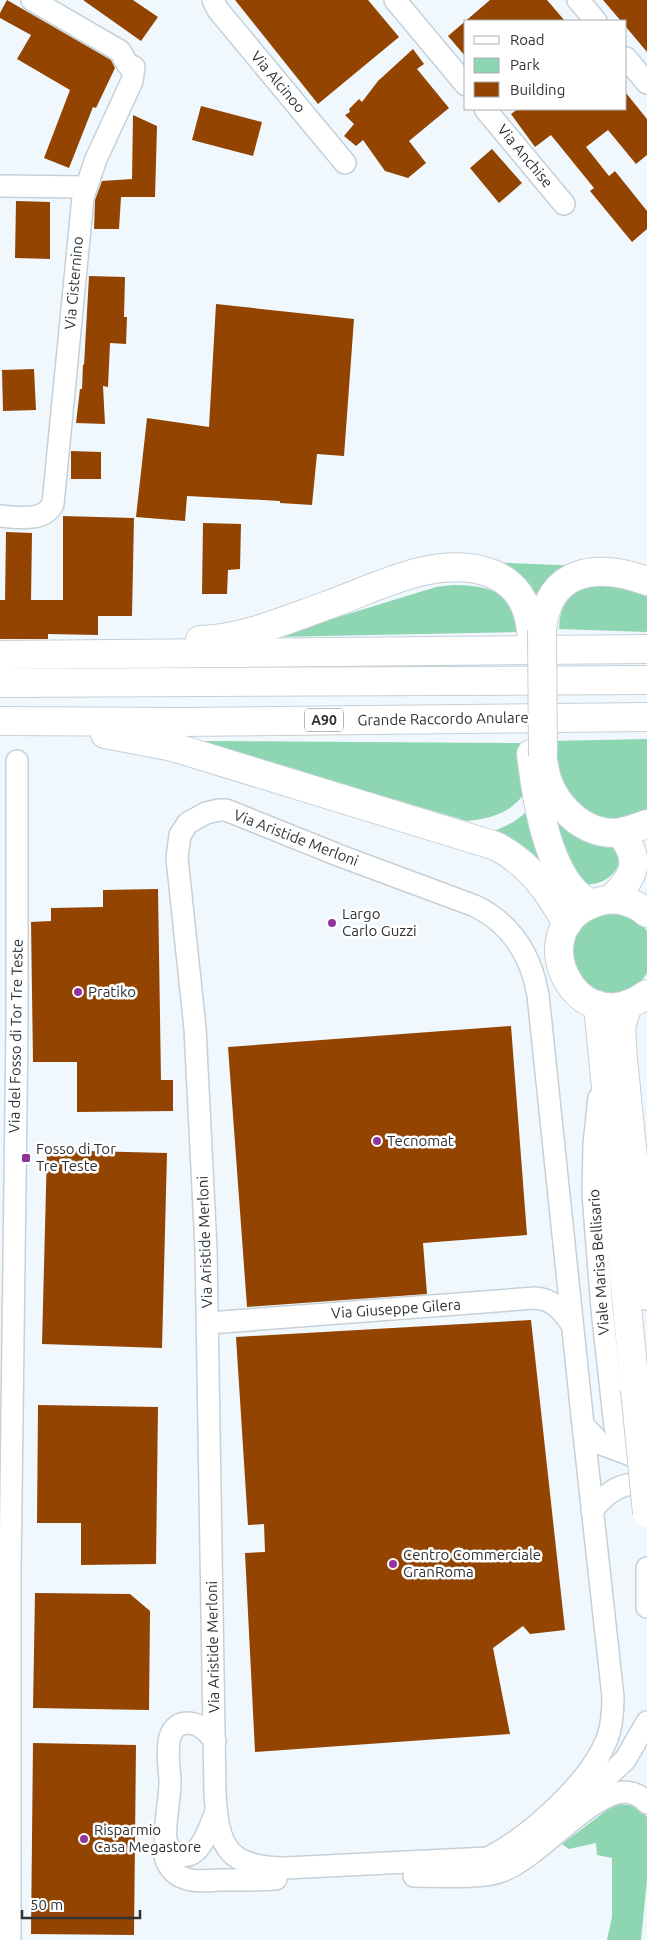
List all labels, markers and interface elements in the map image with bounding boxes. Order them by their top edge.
legend [464,20,627,110]
text: Road [510,31,545,48]
street label: Via Alcinoo [248,47,309,116]
text: Park [510,56,540,73]
text: Building [510,81,565,98]
street label: Via Anchise [494,121,557,191]
street label: Via Cisternino [61,236,86,330]
road number: A90 [305,708,343,732]
street label: Grande Raccordo Anulare [357,709,529,728]
street label: Via Aristide Merloni [231,806,361,869]
place label: Largo Carlo Guzzi [342,905,417,939]
marker: Largo Carlo Guzzi [326,917,338,929]
street label: Via del Fosso di Tor Tre Teste [5,939,26,1133]
place label: Pratiko [88,983,136,1000]
marker: Pratiko [72,986,84,998]
place label: Tecnomat [387,1132,454,1149]
marker: Tecnomat [371,1135,383,1147]
place label: Fosso di Tor Tre Teste [36,1140,116,1174]
marker: Fosso di Tor Tre Teste [20,1152,32,1164]
street label: Via Aristide Merloni [194,1176,215,1308]
street label: Viale Marisa Bellisario [585,1188,612,1336]
street label: Via Giuseppe Gilera [330,1295,461,1322]
place label: Centro Commerciale GranRoma [403,1546,541,1580]
marker: Centro Commerciale GranRoma [387,1558,399,1570]
street label: Via Aristide Merloni [203,1581,222,1713]
place label: Risparmio Casa Megastore [94,1821,201,1855]
marker: Risparmio Casa Megastore [78,1833,90,1845]
scale bar [22,1888,140,1920]
text: 50 m [30,1896,63,1913]

